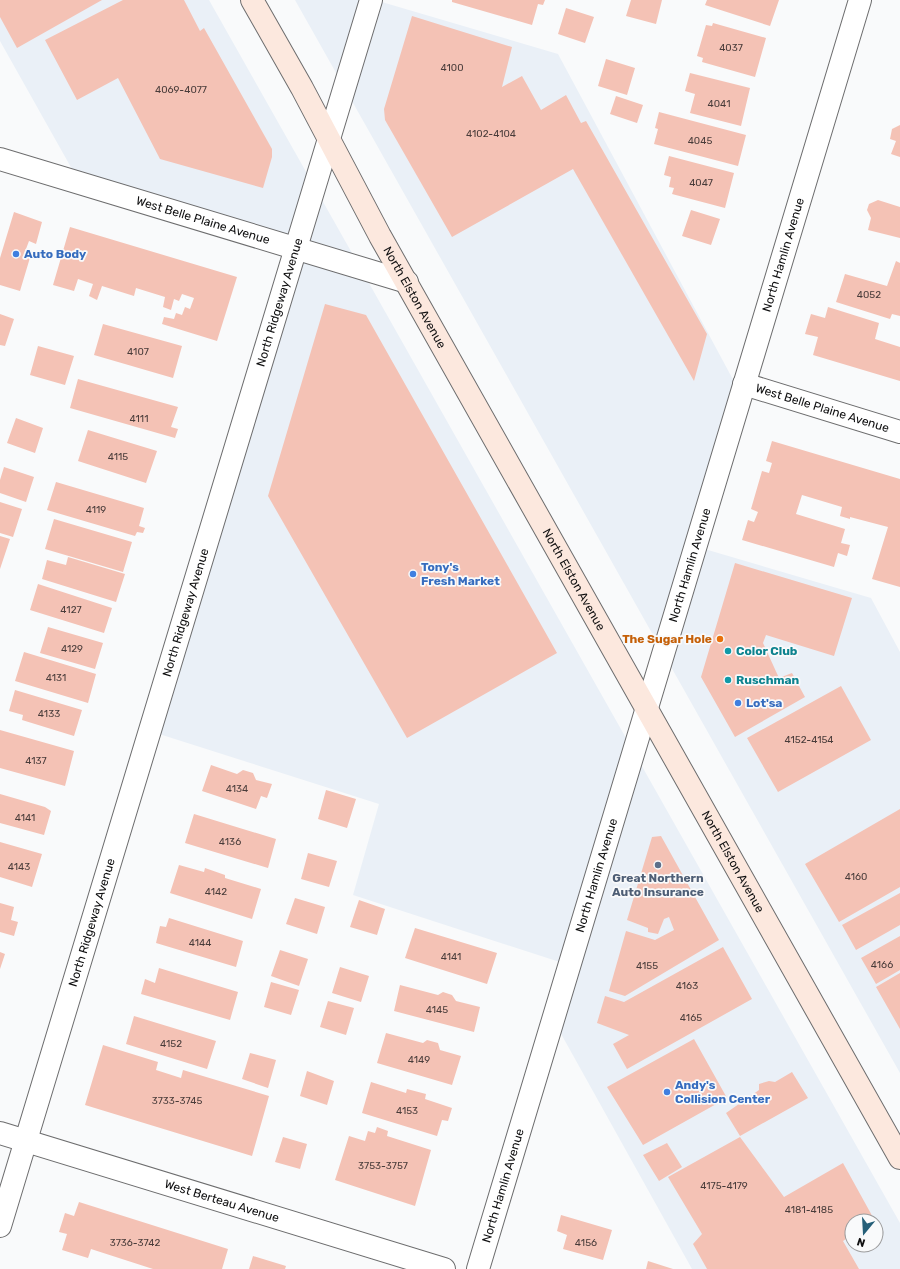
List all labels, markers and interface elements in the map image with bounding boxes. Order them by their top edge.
house number: 4037 [719,42,743,54]
house number: 4100 [441,62,464,74]
house number: 4069-4077 [155,84,207,96]
house number: 4041 [708,98,730,110]
house number: 4102-4104 [466,128,516,140]
house number: 4045 [688,135,712,147]
house number: 4047 [689,177,713,189]
street label: West Belle Plaine Avenue [134,194,272,247]
street label: North Hamlin Avenue [759,196,807,314]
street label: North Ridgeway Avenue [253,236,306,368]
street label: North Elston Avenue [380,244,449,351]
place label: Auto Body [24,247,86,261]
marker: Auto Body [11,249,21,259]
house number: 4052 [857,289,881,301]
house number: 4107 [127,346,149,358]
street label: West Belle Plaine Avenue [754,381,891,435]
house number: 4111 [130,413,148,425]
house number: 4115 [108,451,128,463]
house number: 4119 [86,504,106,516]
street label: North Hamlin Avenue [666,506,714,624]
street label: North Elston Avenue [540,526,608,633]
street label: North Ridgeway Avenue [160,546,212,678]
place label: Tony's Fresh Market [421,560,500,588]
marker: Tony's Fresh Market [408,569,418,579]
house number: 4127 [60,604,82,616]
place label: The Sugar Hole [622,632,712,646]
marker: The Sugar Hole [715,634,725,644]
house number: 4129 [61,643,83,655]
place label: Color Club [736,644,798,658]
marker: Color Club [723,646,733,656]
house number: 4131 [46,672,66,684]
place label: Ruschman [736,673,800,687]
marker: Ruschman [723,675,733,685]
place label: Lot'sa [746,696,782,710]
marker: Lot'sa [733,698,743,708]
house number: 4133 [38,708,60,720]
house number: 4152-4154 [784,734,834,746]
house number: 4137 [25,755,47,767]
house number: 4134 [226,783,248,795]
street label: North Elston Avenue [699,808,767,915]
house number: 4141 [15,812,35,824]
street label: North Hamlin Avenue [573,816,620,934]
house number: 4136 [219,836,241,848]
street label: North Ridgeway Avenue [66,856,118,988]
marker: Great Northern Auto Insurance [653,860,663,870]
house number: 4143 [8,861,30,873]
place label: Great Northern Auto Insurance [612,871,704,899]
house number: 4160 [845,871,867,883]
house number: 4142 [205,886,227,898]
house number: 4144 [189,937,211,949]
house number: 4141 [441,951,461,963]
house number: 4166 [871,959,893,971]
house number: 4155 [636,960,658,972]
house number: 4163 [676,980,698,992]
house number: 4145 [426,1004,448,1016]
house number: 4165 [680,1012,702,1024]
house number: 4152 [160,1038,182,1050]
house number: 4149 [408,1054,430,1066]
place label: Andy's Collision Center [675,1078,771,1106]
marker: Andy's Collision Center [662,1087,672,1097]
house number: 3733-3745 [152,1095,202,1107]
house number: 4153 [396,1105,418,1117]
street label: North Hamlin Avenue [479,1127,527,1244]
house number: 3753-3757 [358,1160,408,1172]
street label: West Berteau Avenue [163,1177,281,1225]
house number: 4175-4179 [700,1180,748,1192]
house number: 4181-4185 [785,1204,833,1216]
north arrow [844,1213,884,1253]
text: N [855,1235,867,1249]
house number: 3736-3742 [110,1237,160,1249]
house number: 4156 [575,1237,597,1249]

